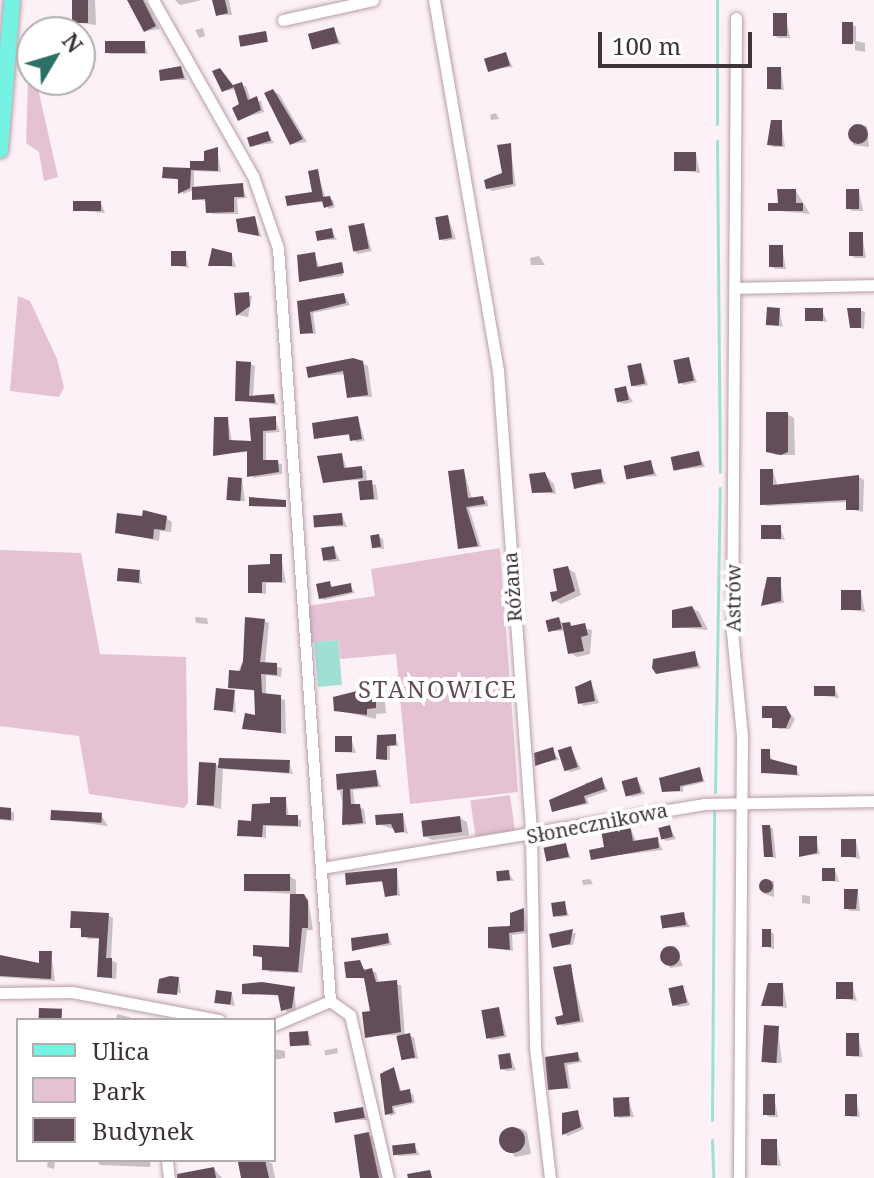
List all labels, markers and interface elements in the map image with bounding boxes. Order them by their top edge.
north arrow [16,16,96,96]
scale bar [602,16,756,66]
text: N [56,26,90,59]
text: 100 m [612,29,681,62]
street label: Różana [498,551,526,623]
street label: Astrów [721,564,745,632]
district label: STANOWICE [358,675,518,703]
street label: Słonecznikowa [524,798,670,848]
legend [16,1018,276,1162]
text: Ulica [92,1034,150,1067]
text: Park [92,1074,145,1107]
text: Budynek [92,1114,194,1147]

